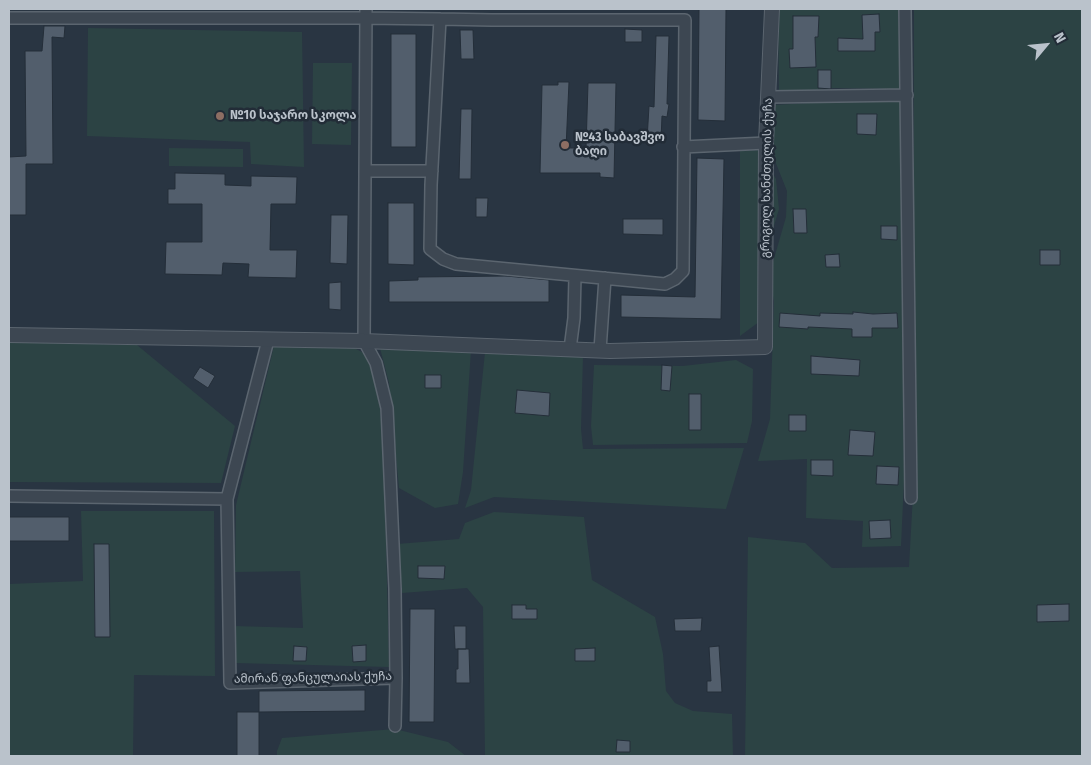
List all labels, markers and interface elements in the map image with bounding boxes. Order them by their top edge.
north arrow [1021,20,1071,70]
text: N [1050,30,1069,46]
street label: გრიგოლ ხანძთელის ქუჩა [758,98,776,258]
place label: №10 საჯარო სკოლა [230,109,357,123]
marker: №10 საჯარო სკოლა [214,110,226,122]
place label: №43 საბავშვო ბაღი [575,131,665,159]
marker: №43 საბავშვო ბაღი [559,139,571,151]
street label: ამირან ფანცულაიას ქუჩა [234,669,392,687]

